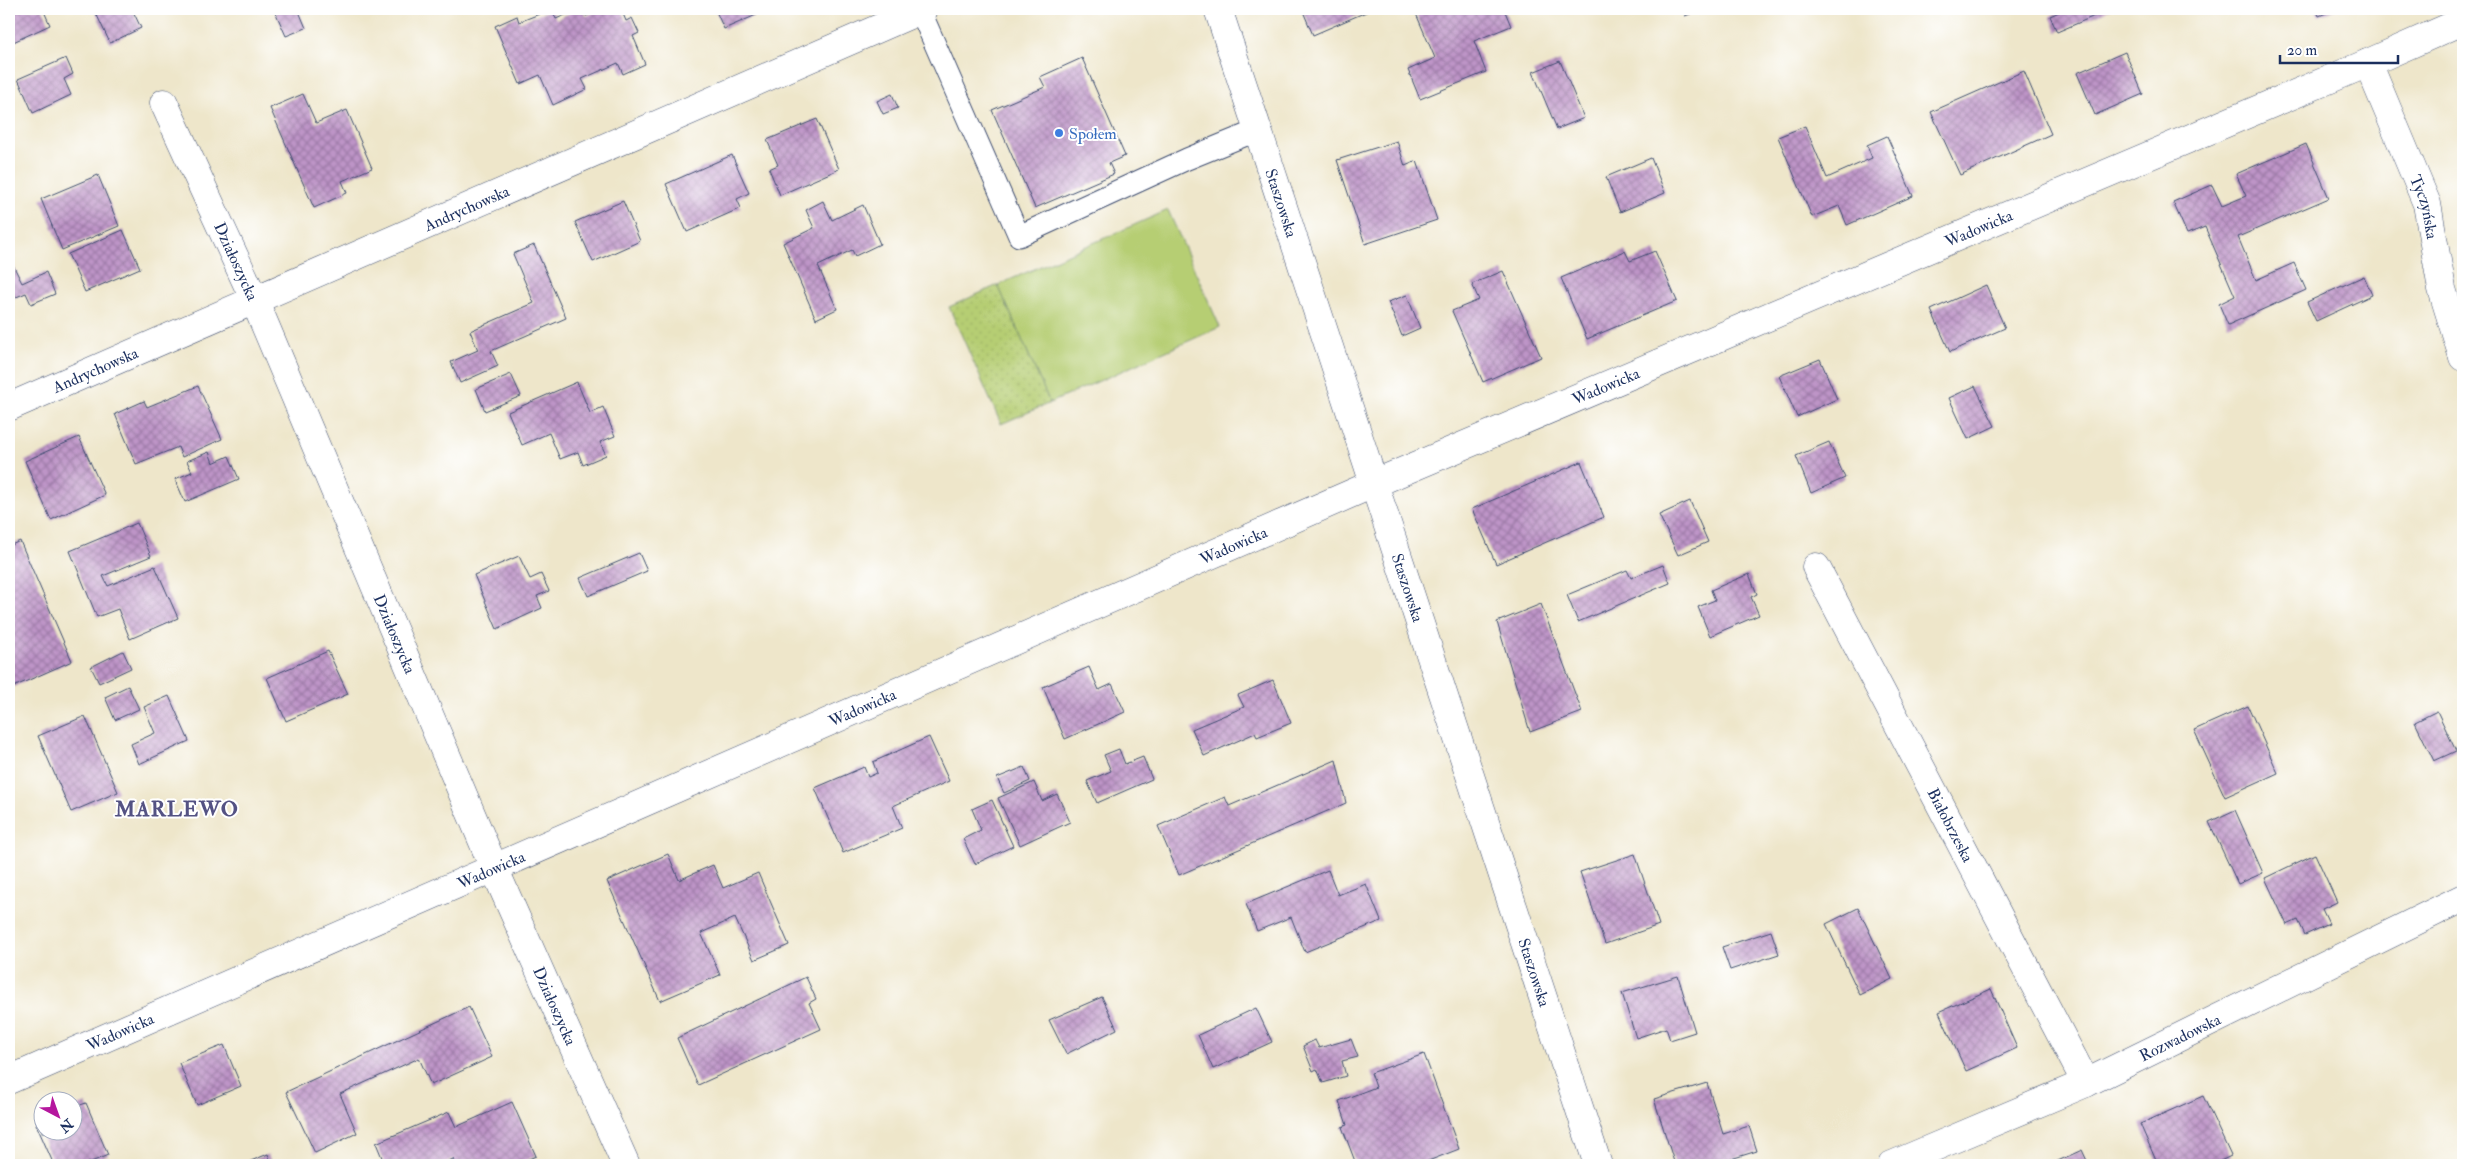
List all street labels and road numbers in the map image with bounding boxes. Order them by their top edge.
street label: Staszowska [1260,166,1301,240]
street label: Tyczyńska [2405,172,2442,241]
street label: Andrychowska [420,181,513,236]
street label: Wadowicka [1941,205,2016,252]
street label: Działoszycka [209,219,263,304]
street label: Andrychowska [49,343,142,398]
street label: Wadowicka [1568,363,1643,410]
street label: Wadowicka [1196,522,1271,570]
street label: Staszowska [1387,551,1428,625]
street label: Działoszycka [369,592,420,677]
street label: Wadowicka [825,684,900,732]
street label: Białobrzeska [1922,785,1978,866]
street label: Wadowicka [454,847,529,894]
street label: Staszowska [1513,936,1554,1010]
street label: Działoszycka [528,964,581,1049]
street label: Wadowicka [83,1009,157,1056]
street label: Rozwadowska [2136,1009,2224,1066]

